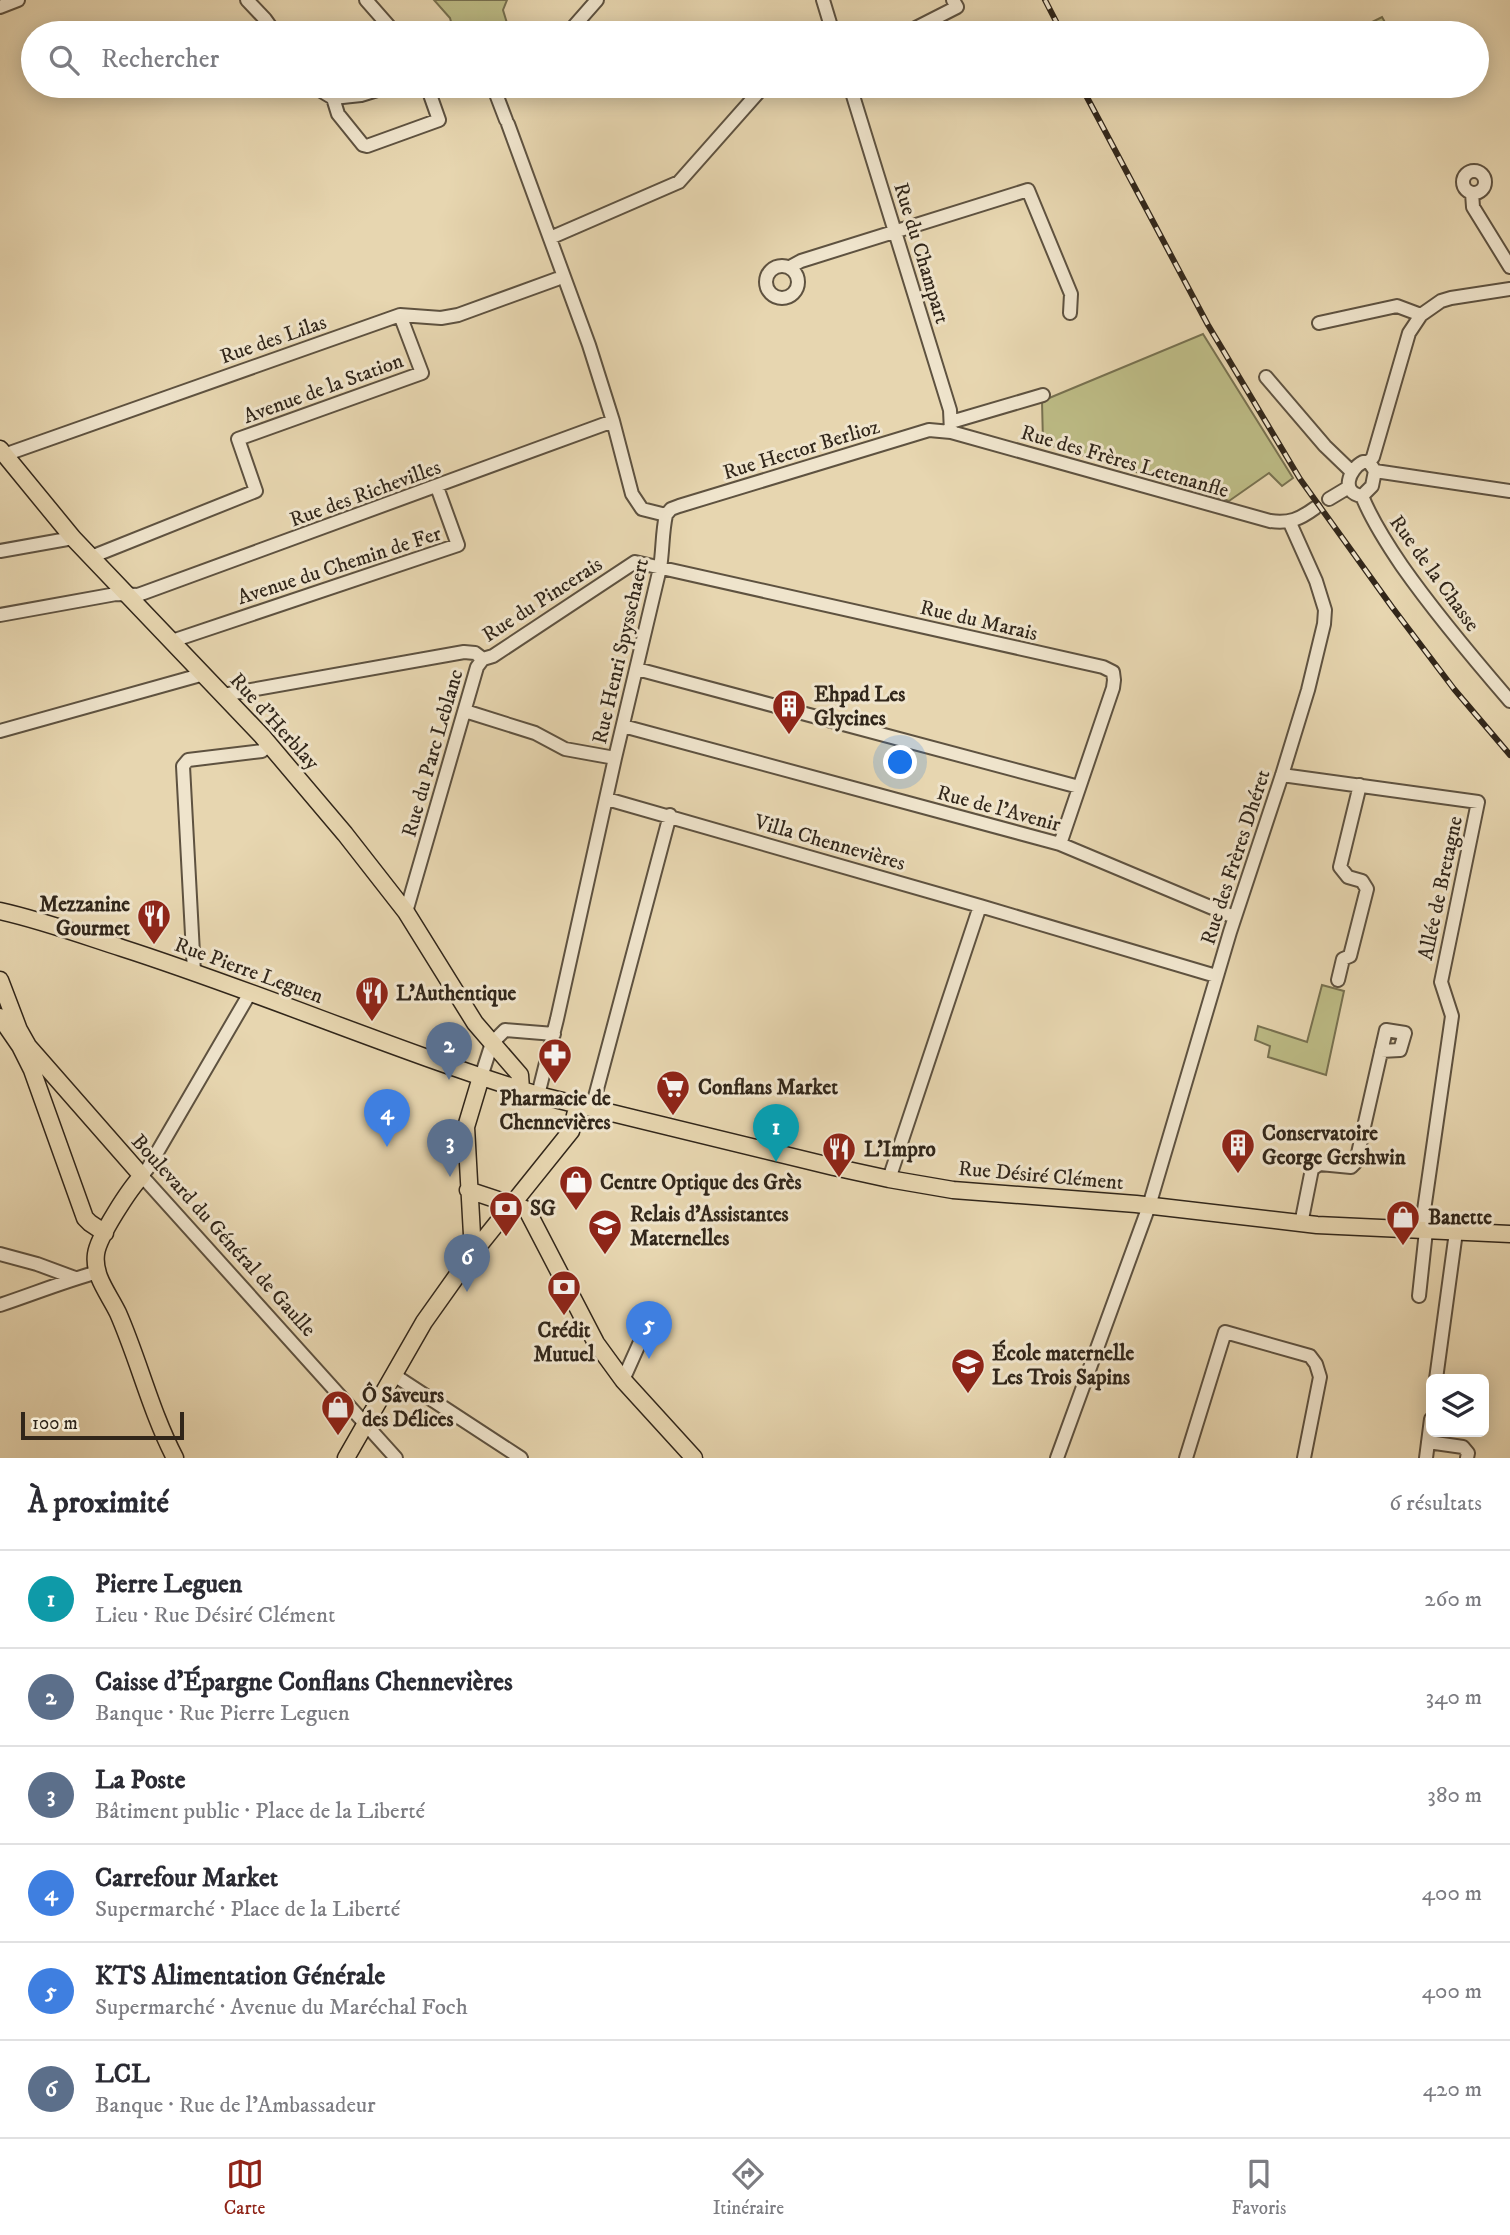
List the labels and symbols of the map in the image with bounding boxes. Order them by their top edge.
street label: Rue du Champart [887,180,955,327]
street label: Rue des Lilas [217,310,330,370]
street label: Avenue de la Station [240,348,407,430]
street label: Rue Hector Berlioz [720,414,883,486]
street label: Rue des Frères Letenanfle [1018,420,1232,504]
street label: Rue des Richevilles [286,455,444,533]
street label: Rue de la Chasse [1383,510,1485,637]
street label: Avenue du Chemin de Fer [234,521,445,611]
street label: Rue du Pincerais [478,551,607,648]
street label: Rue Henri Spysschaert [587,556,655,747]
street label: Rue du Marais [918,595,1040,647]
street label: Rue du Parc Leblanc [397,666,469,840]
street label: Rue d'Herblay [224,668,325,776]
place label: Ehpad Les Glycines [814,682,905,732]
building icon: Ehpad Les Glycines [770,687,808,736]
your location [883,745,917,779]
street label: Rue des Frères Dhéret [1195,766,1277,948]
street label: Rue de l'Avenir [934,780,1064,838]
street label: Villa Chennevières [750,809,908,877]
street label: Allée de Bretagne [1413,813,1469,963]
place label: Mezzanine Gourmet [39,892,130,942]
restaurant icon: Mezzanine Gourmet [135,897,173,946]
street label: Rue Pierre Leguen [171,932,327,1010]
restaurant icon: L’Authentique [353,974,391,1023]
place label: L’Authentique [396,981,517,1007]
pin: 2 [426,1022,472,1080]
pharmacy icon: Pharmacie de Chennevières [536,1036,574,1085]
supermarket icon: Conflans Market [654,1068,692,1117]
place label: Conflans Market [698,1075,838,1101]
place label: Pharmacie de Chennevières [499,1086,611,1136]
pin: 4 [364,1089,410,1147]
pin: 1 [753,1104,799,1162]
pin: 3 [427,1119,473,1177]
place label: Conservatoire George Gershwin [1262,1121,1407,1171]
building icon: Conservatoire George Gershwin [1219,1126,1257,1175]
street label: Boulevard du Général de Gaulle [125,1129,321,1343]
restaurant icon: L’Impro [820,1130,858,1179]
place label: L’Impro [864,1137,936,1163]
street label: Rue Désiré Clément [957,1156,1125,1196]
shop icon: Centre Optique des Grès [557,1163,595,1212]
place label: Centre Optique des Grès [600,1170,801,1196]
bank icon: SG [487,1189,525,1238]
place label: SG [530,1196,556,1222]
shop icon: Banette [1384,1198,1422,1247]
place label: Relais d’Assistantes Maternelles [630,1202,789,1252]
place label: Banette [1428,1205,1492,1231]
school or university icon: Relais d’Assistantes Maternelles [586,1207,624,1256]
pin: 6 [444,1234,490,1292]
bank icon: Crédit Mutuel [545,1268,583,1317]
pin: 5 [626,1301,672,1359]
place label: Crédit Mutuel [534,1318,595,1368]
place label: École maternelle Les Trois Sapins [992,1339,1135,1391]
school or university icon: École maternelle Les Trois Sapins [949,1346,987,1395]
place label: Ô Saveurs des Délices [362,1381,454,1433]
shop icon: Ô Saveurs des Délices [319,1388,357,1437]
scale bar [21,1409,184,1441]

